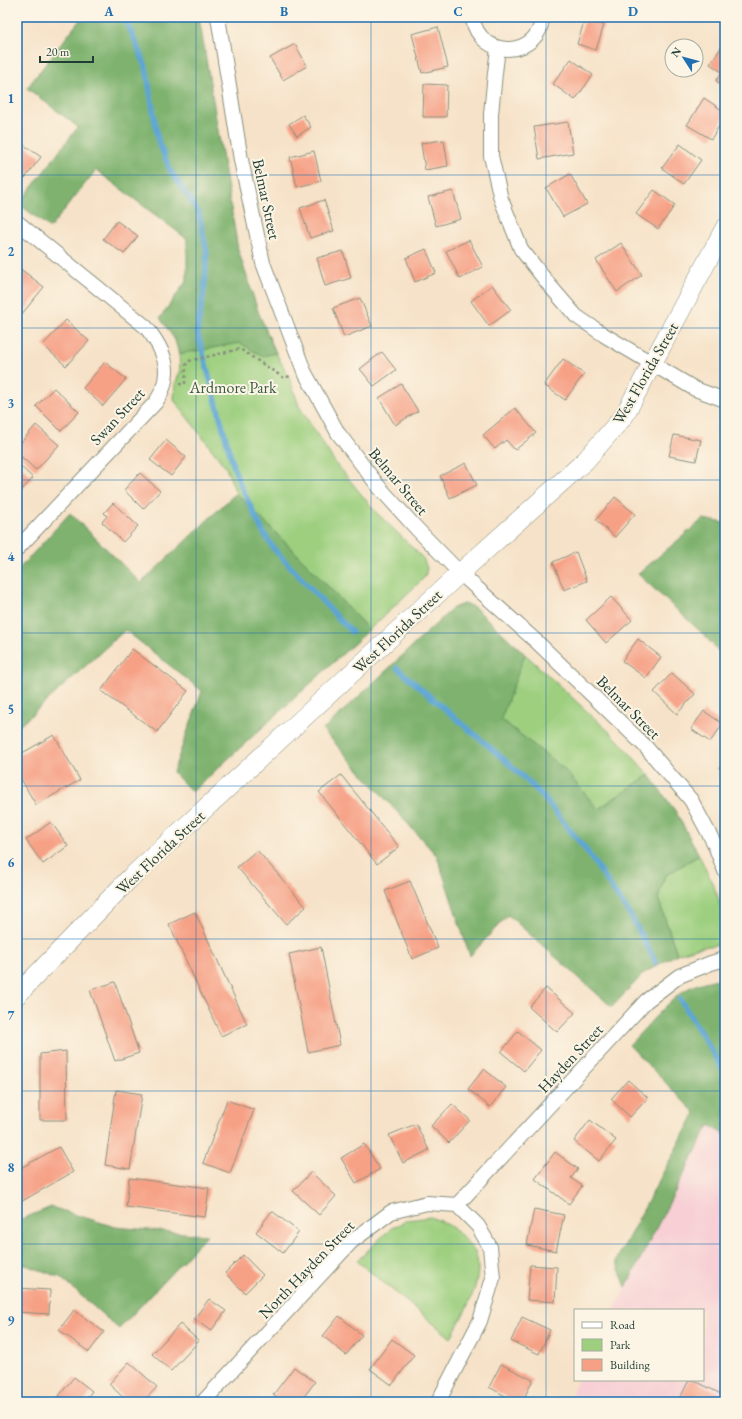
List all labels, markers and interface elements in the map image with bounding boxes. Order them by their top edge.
text: A [103,3,114,20]
text: B [280,3,288,20]
text: C [453,3,463,20]
text: D [628,3,638,20]
scale bar [40,38,93,64]
north arrow [664,38,704,78]
text: 20 m [46,44,70,60]
text: N [668,44,684,60]
text: 1 [8,90,15,107]
street label: Belmar Street [248,157,285,241]
text: 2 [8,243,15,260]
street label: West Florida Street [608,318,683,428]
park label: Ardmore Park [189,377,277,398]
street label: Swan Street [85,383,149,450]
text: 3 [8,395,15,412]
street label: Belmar Street [364,443,433,519]
text: 4 [8,548,15,565]
street label: West Florida Street [348,585,446,678]
street label: Belmar Street [592,671,665,744]
text: 5 [8,701,14,718]
street label: West Florida Street [111,806,209,899]
text: 6 [8,854,15,871]
text: 7 [8,1007,15,1024]
street label: Hayden Street [533,1019,608,1097]
text: 8 [8,1159,15,1176]
street label: North Hayden Street [254,1216,359,1323]
legend [574,1309,704,1381]
text: 9 [8,1312,15,1329]
text: Road [610,1317,636,1333]
text: Park [610,1337,631,1353]
text: Building [610,1357,651,1373]

